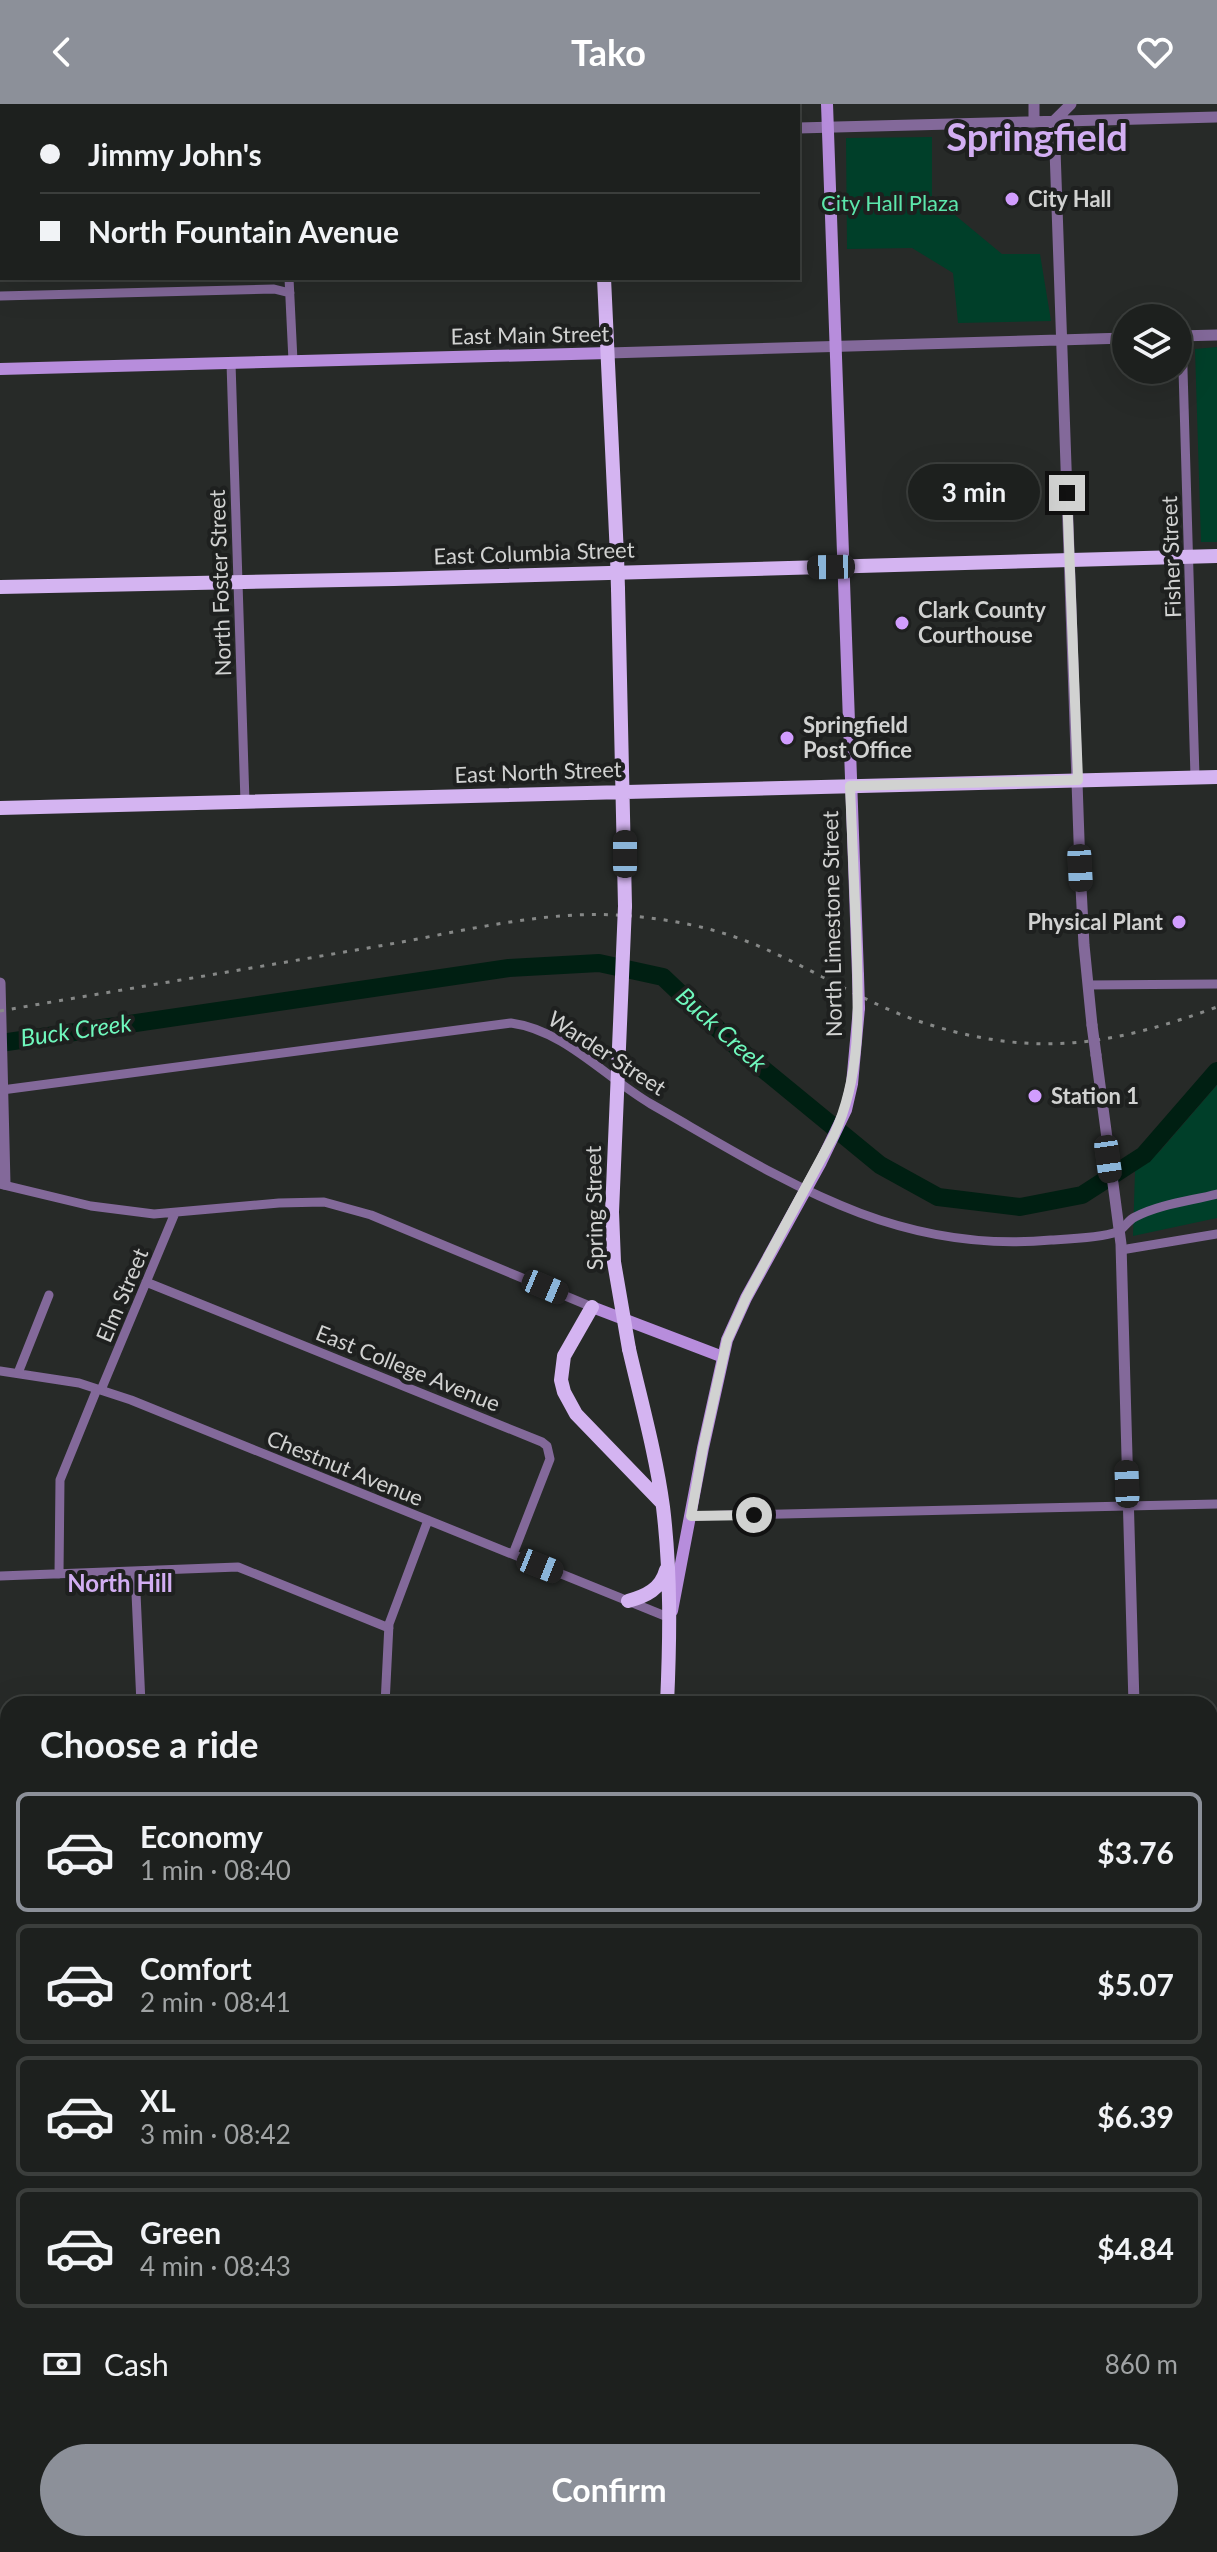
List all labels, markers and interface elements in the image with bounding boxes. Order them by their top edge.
icon: back [40,30,84,74]
text: Tako [571,30,646,74]
icon: heart [1133,30,1177,74]
district label: Springfield [946,113,1128,159]
text: Jimmy John's [88,136,262,172]
place label: City Hall [1028,185,1112,212]
park label: City Hall Plaza [821,189,959,216]
marker: City Hall [1003,190,1021,208]
text: North Fountain Avenue [88,213,399,249]
map controls [1112,304,1192,384]
button: layers [1112,304,1192,384]
street label: East Main Street [450,320,610,349]
callout: 3 min [907,465,1039,521]
route end [1049,475,1085,511]
text: 3 min [942,476,1006,508]
street label: North Foster Street [203,489,236,677]
street label: Fisher Street [1155,495,1186,619]
street label: East Columbia Street [433,535,635,570]
car [807,555,855,579]
place label: Clark County Courthouse [918,596,1046,648]
marker: Clark County Courthouse [893,614,911,632]
place label: Springfield Post Office [803,711,912,763]
marker: Springfield Post Office [778,729,796,747]
street label: East North Street [454,755,622,788]
street label: North Limestone Street [816,811,847,1037]
car [613,830,637,878]
car [1067,843,1093,893]
place label: Physical Plant [1027,908,1164,935]
marker: Physical Plant [1170,913,1188,931]
water label: Buck Creek [671,981,774,1077]
street label: Warder Street [543,1004,671,1101]
water label: Buck Creek [18,1007,134,1052]
place label: Station 1 [1051,1082,1139,1109]
marker: Station 1 [1026,1087,1044,1105]
car [1093,1134,1123,1184]
street label: Spring Street [579,1145,608,1271]
street label: Elm Street [90,1244,153,1346]
car [518,1267,572,1307]
street label: East College Avenue [312,1318,504,1417]
street label: Chestnut Avenue [263,1424,427,1511]
car [1114,1460,1140,1508]
route start [736,1497,772,1533]
car [513,1546,567,1586]
district label: North Hill [67,1568,173,1597]
text: Choose a ride [40,1722,259,1766]
icon: car [44,1816,116,1888]
text: Economy [140,1818,263,1854]
text: $3.76 [1097,1834,1174,1870]
text: 1 min · 08:40 [140,1854,291,1886]
icon: car [44,1948,116,2020]
text: Comfort [140,1950,252,1986]
text: $5.07 [1097,1966,1174,2002]
text: 2 min · 08:41 [140,1986,291,2018]
icon: car [44,2080,116,2152]
text: XL [140,2082,176,2118]
text: $6.39 [1097,2098,1174,2134]
text: 3 min · 08:42 [140,2118,291,2150]
icon: car [44,2212,116,2284]
text: Green [140,2214,221,2250]
text: $4.84 [1097,2230,1174,2266]
text: 4 min · 08:43 [140,2250,291,2282]
icon: cash [40,2342,84,2386]
text: Cash [104,2346,169,2382]
text: 860 m [1105,2348,1178,2380]
button: Confirm [40,2444,1178,2536]

